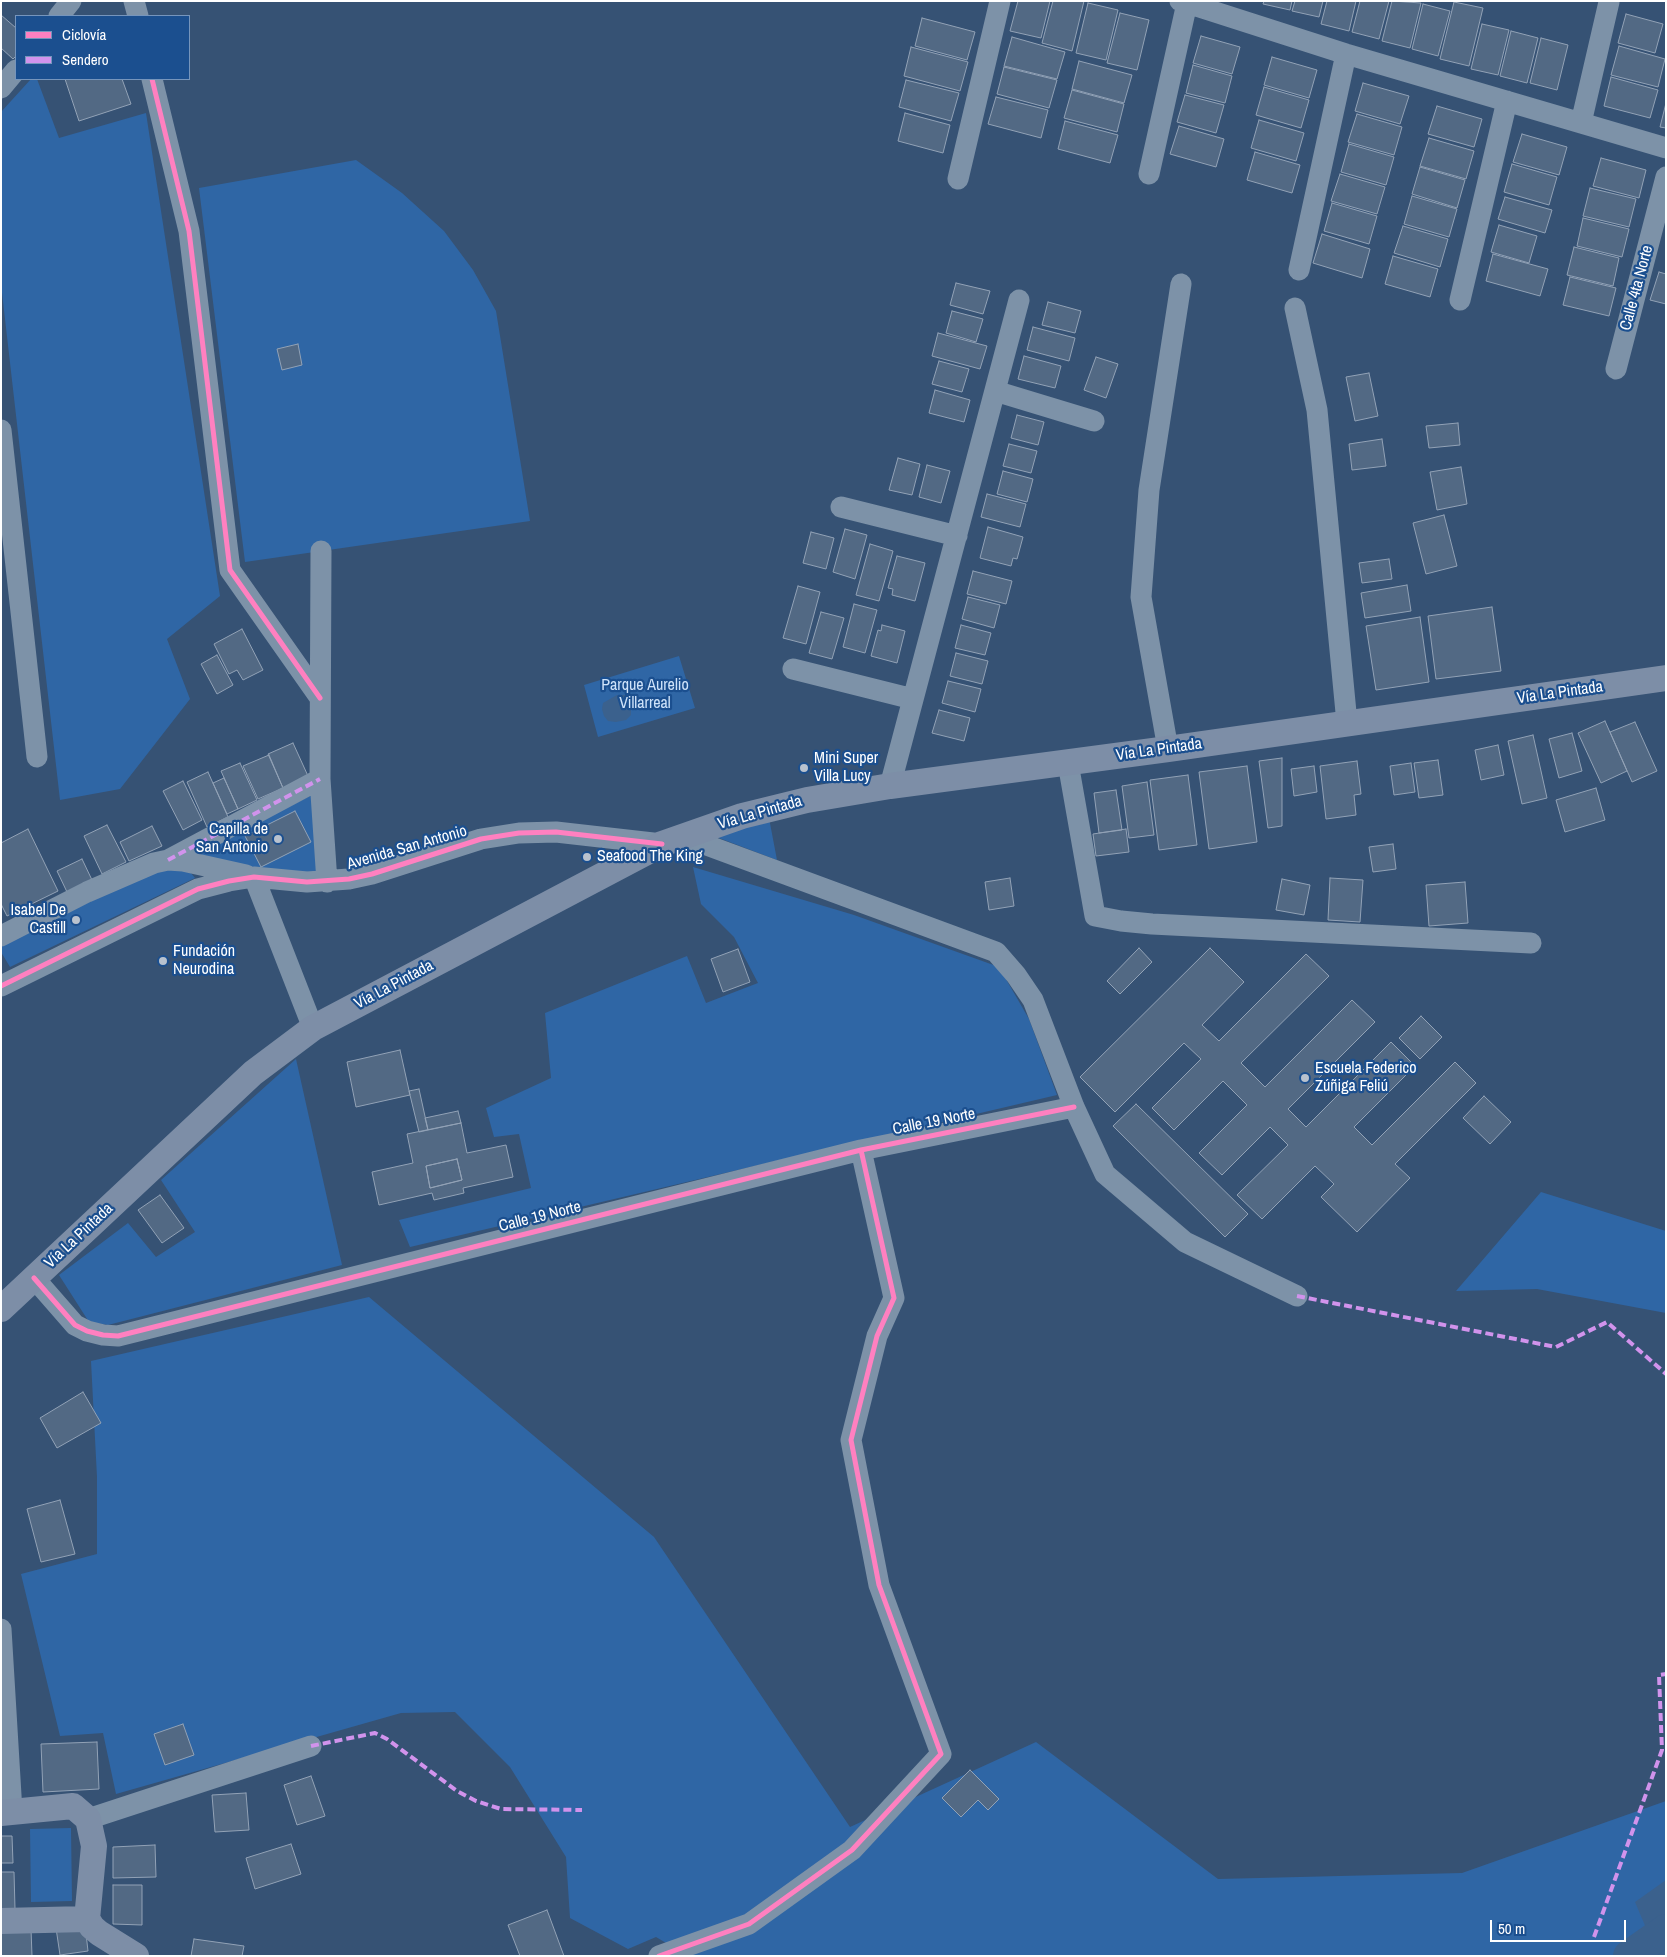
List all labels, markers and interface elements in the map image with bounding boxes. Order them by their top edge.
legend [15,15,190,80]
text: Ciclovía [62,24,106,45]
text: Sendero [62,49,109,70]
street label: Calle 4ta Norte [1616,243,1658,333]
park label: Parque Aurelio Villarreal [601,676,689,714]
street label: Vía La Pintada [1516,677,1604,709]
street label: Vía La Pintada [1115,734,1203,766]
place label: Mini Super Villa Lucy [814,749,878,787]
marker: Mini Super Villa Lucy [798,762,810,774]
street label: Vía La Pintada [716,792,804,834]
place label: Capilla de San Antonio [196,820,268,858]
street label: Avenida San Antonio [345,822,469,874]
marker: Capilla de San Antonio [272,833,284,845]
place label: Seafood The King [597,847,703,867]
marker: Seafood The King [581,851,593,863]
place label: Isabel De Castill [11,901,66,939]
marker: Isabel De Castill [70,914,82,926]
place label: Fundación Neurodina [173,942,235,980]
marker: Fundación Neurodina [157,955,169,967]
street label: Vía La Pintada [351,956,437,1014]
place label: Escuela Federico Zúñiga Feliú [1315,1059,1416,1097]
marker: Escuela Federico Zúñiga Feliú [1299,1072,1311,1084]
street label: Calle 19 Norte [891,1105,977,1139]
street label: Calle 19 Norte [497,1198,583,1236]
street label: Vía La Pintada [41,1199,117,1273]
scale bar [1492,1910,1628,1942]
text: 50 m [1498,1918,1525,1939]

